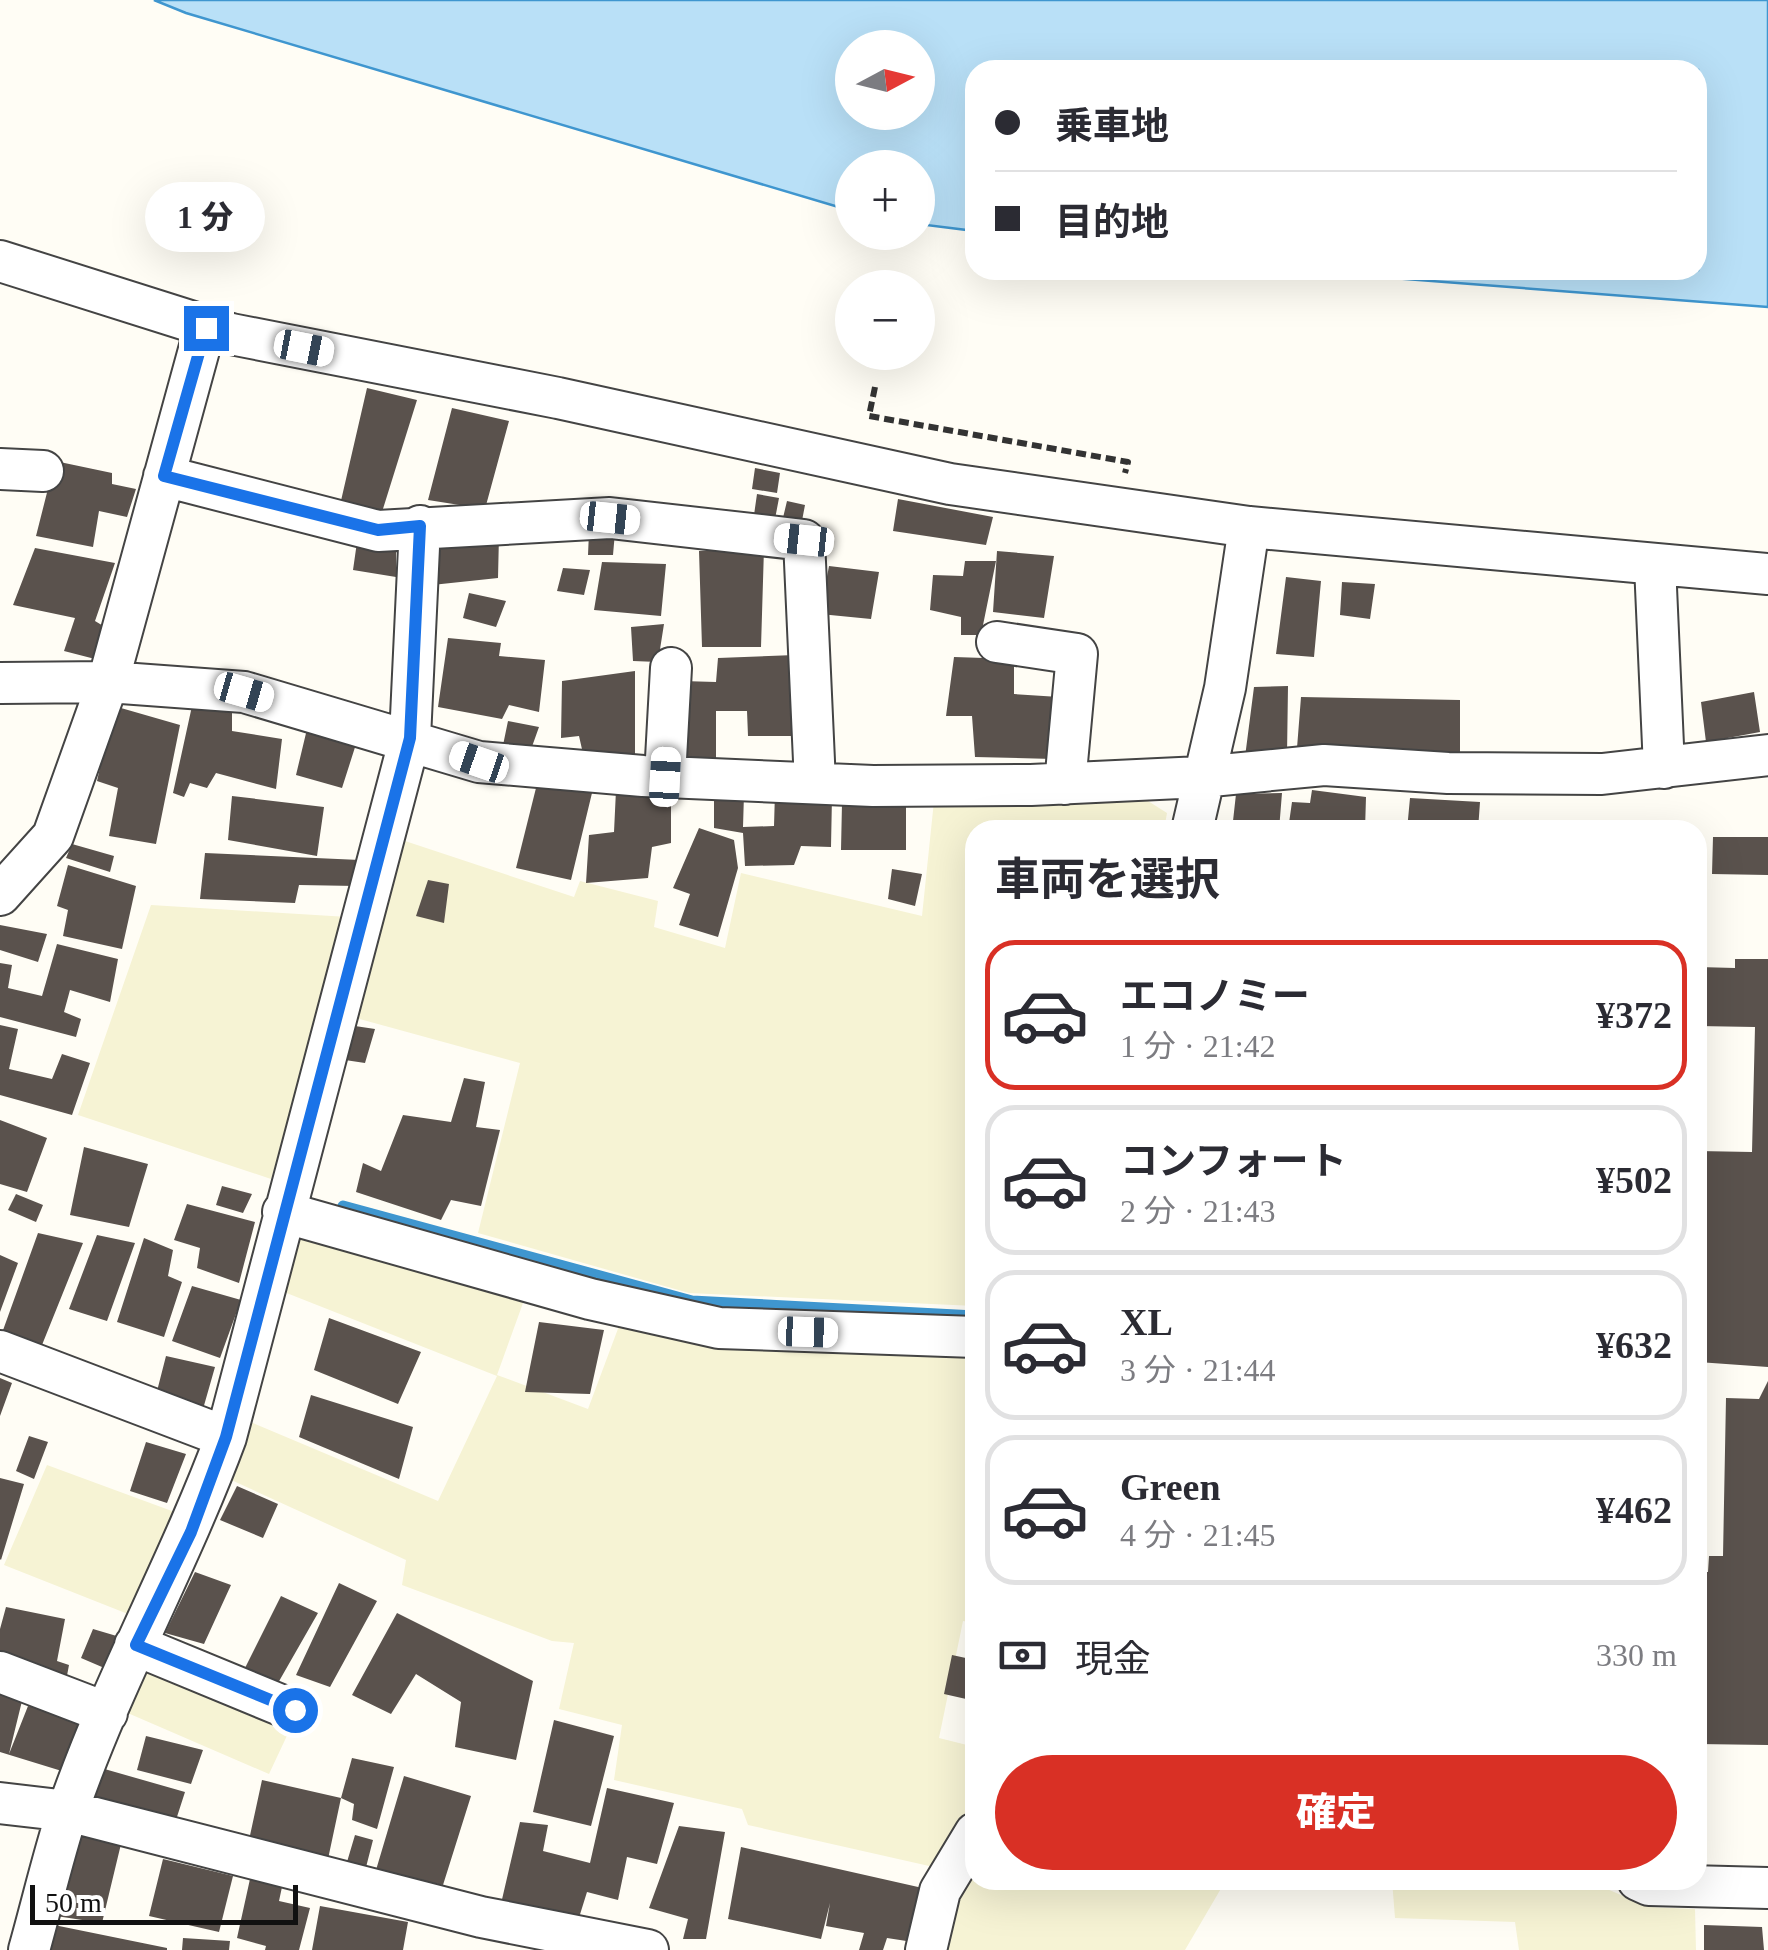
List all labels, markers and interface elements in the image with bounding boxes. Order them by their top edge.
north arrow [835,30,935,130]
map controls [835,30,935,370]
text: 乗車地 [1055,105,1169,147]
button: + [835,150,935,250]
callout: 1 分 [146,183,266,253]
text: 1 分 [177,199,233,235]
text: 目的地 [1055,201,1169,243]
button: − [835,270,935,370]
route end [184,306,229,351]
car [272,328,336,368]
car [579,500,641,536]
car [773,522,835,558]
car [211,669,277,715]
car [446,738,512,786]
car [648,746,682,808]
text: 車両を選択 [995,855,1220,905]
icon: car [1000,970,1090,1060]
text: エコノミー [1120,975,1310,1017]
text: ¥372 [1596,994,1672,1036]
text: 1 分 · 21:42 [1120,1028,1276,1064]
icon: car [1000,1135,1090,1225]
text: コンフォート [1120,1140,1347,1182]
text: ¥502 [1596,1159,1672,1201]
text: 2 分 · 21:43 [1120,1193,1276,1229]
icon: car [1000,1300,1090,1390]
text: XL [1120,1301,1173,1343]
car [777,1316,839,1348]
text: ¥632 [1596,1324,1672,1366]
text: 3 分 · 21:44 [1120,1352,1276,1388]
icon: car [1000,1465,1090,1555]
text: Green [1120,1466,1221,1508]
text: ¥462 [1596,1489,1672,1531]
text: 4 分 · 21:45 [1120,1517,1276,1553]
icon: cash [995,1628,1050,1683]
text: 330 m [1596,1637,1677,1673]
text: 現金 [1075,1638,1151,1680]
route start [273,1688,318,1733]
button: 確定 [995,1755,1677,1870]
scale bar [30,1880,298,1924]
text: 50 m [45,1887,102,1918]

